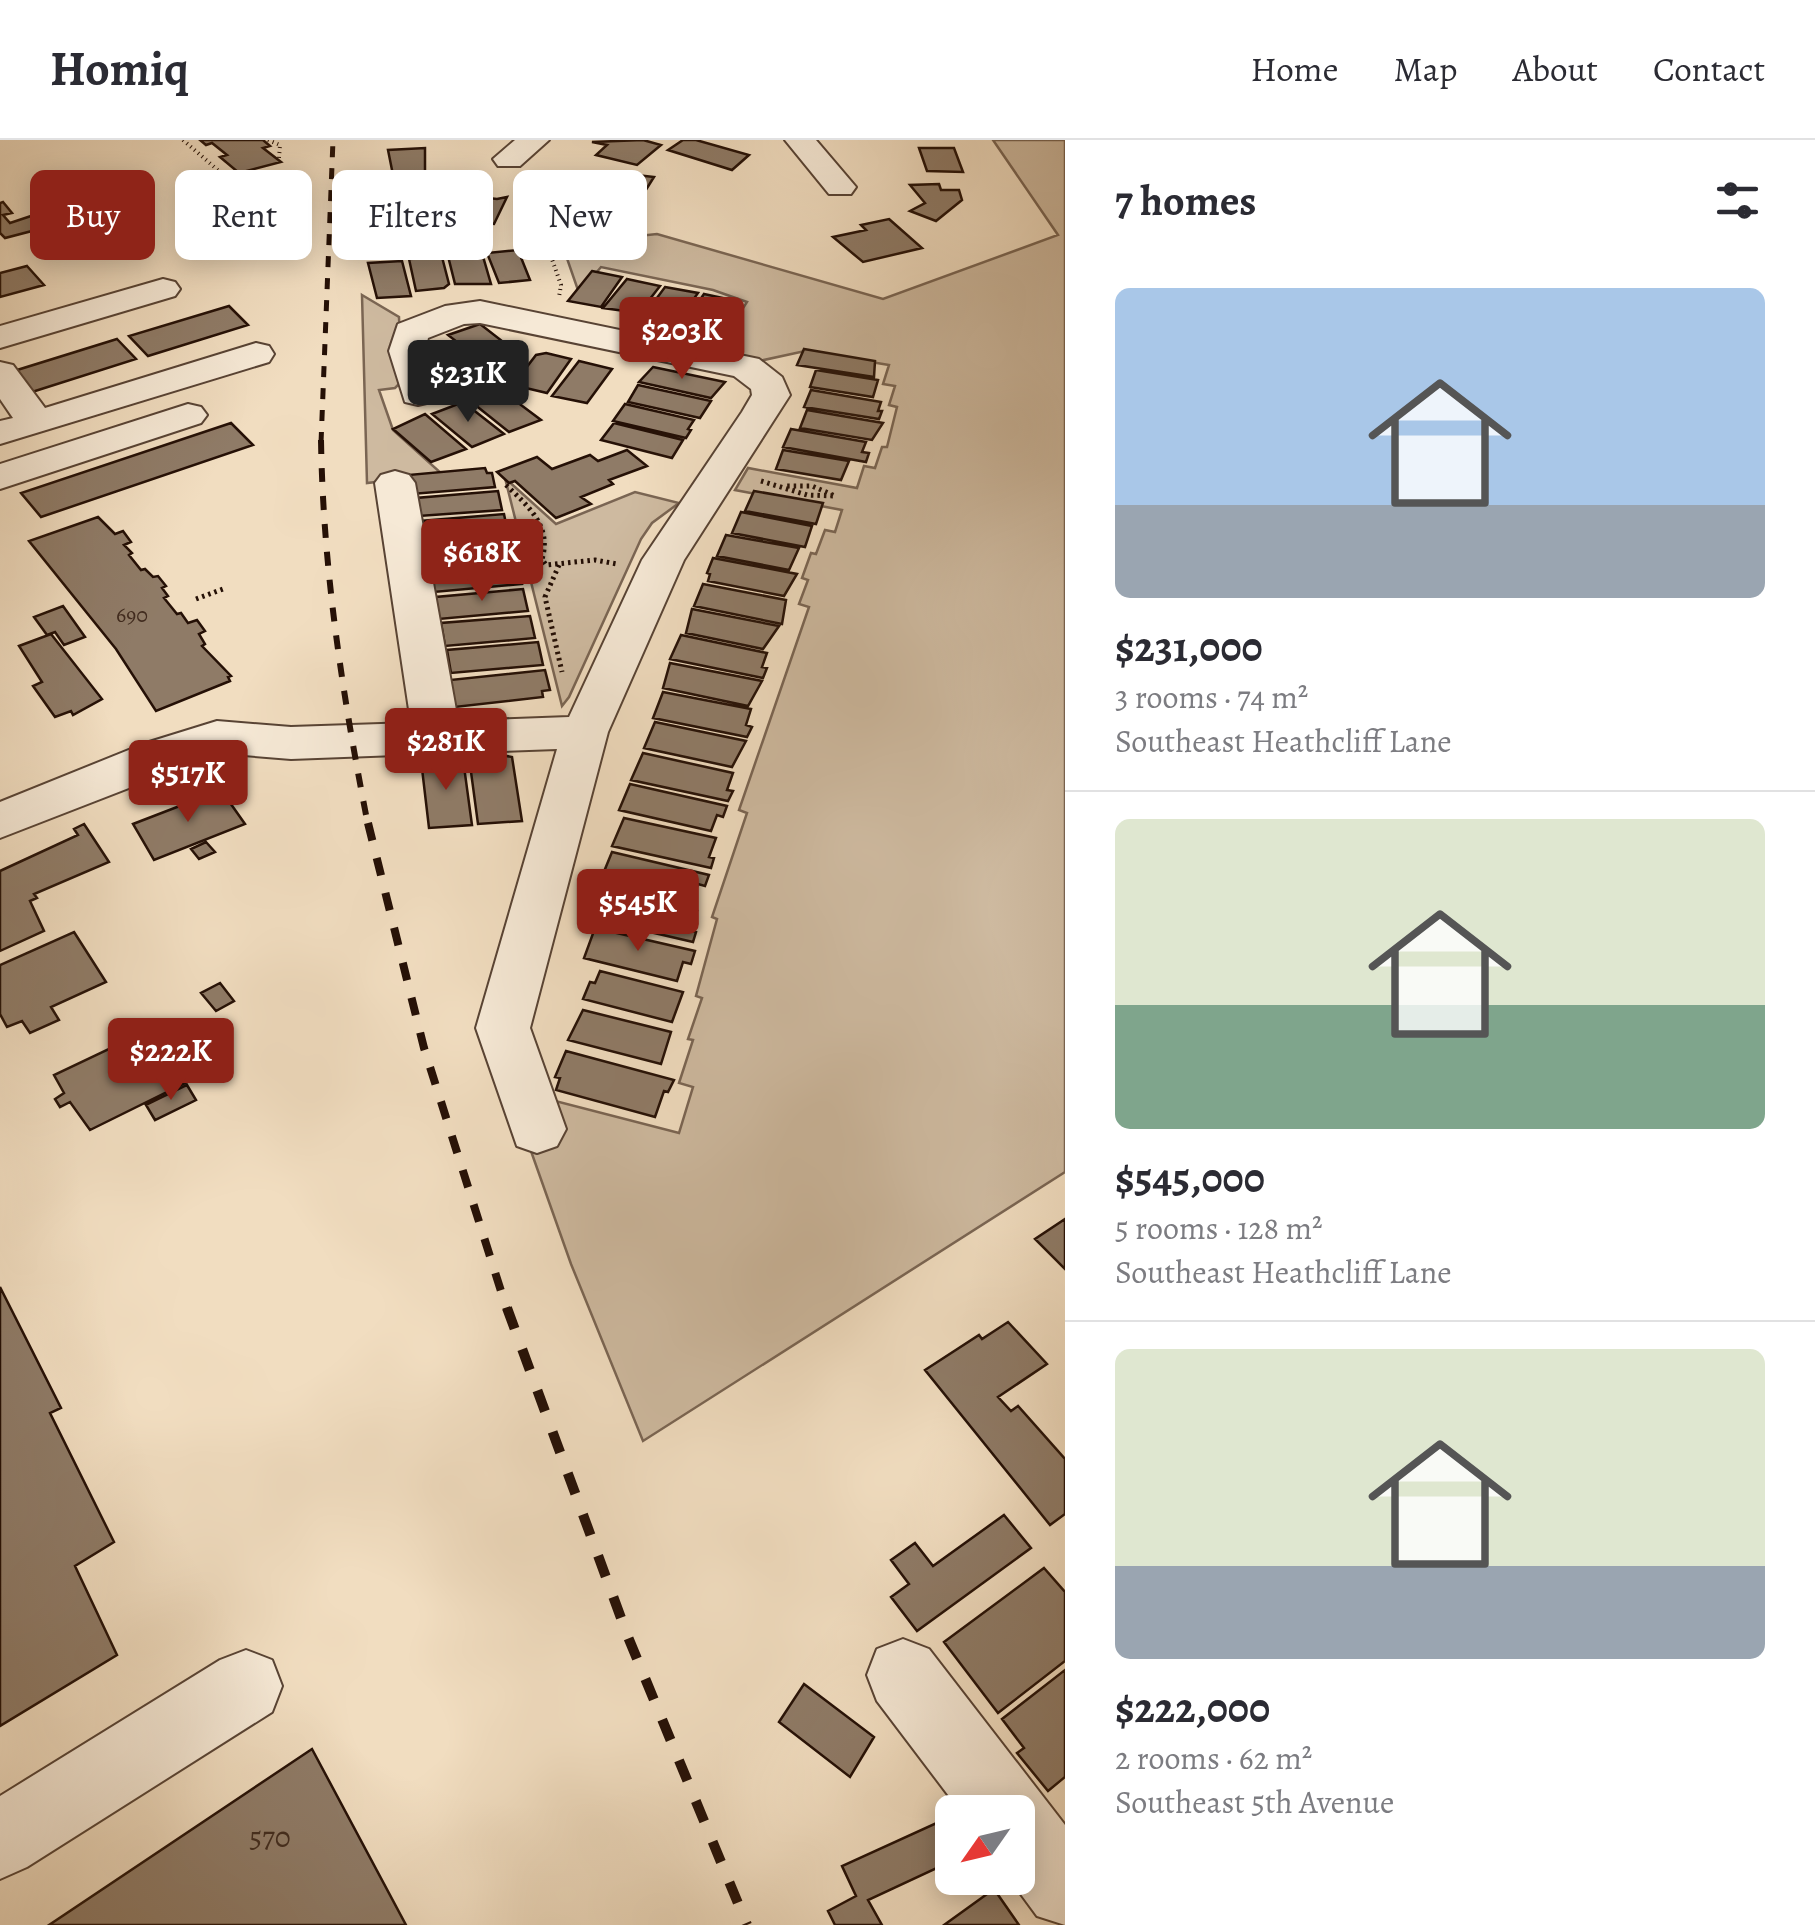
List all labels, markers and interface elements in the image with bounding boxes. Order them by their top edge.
text: Homiq [50,36,189,102]
text: Home [1250,45,1338,93]
text: Map [1393,45,1457,93]
text: About [1512,45,1598,93]
text: Contact [1653,45,1765,93]
chip: Buy [30,170,155,260]
chip: Rent [175,170,312,260]
chip: Filters [332,170,493,260]
chip: New [513,170,647,260]
text: 7 homes [1115,172,1256,229]
icon: filters [1710,173,1765,228]
pin: $203K [612,297,752,382]
text: $203K [641,307,723,351]
pin: $231K [398,340,538,425]
text: $231K [430,350,506,394]
icon: home [1350,353,1530,533]
pin: $618K [412,519,552,604]
text: $618K [443,529,521,573]
house number: 690 [116,600,148,630]
text: $231,000 [1115,618,1263,675]
text: 3 rooms · 74 m² [1115,675,1308,719]
pin: $281K [376,708,516,793]
text: $281K [407,718,485,762]
text: Southeast Heathcliff Lane [1115,719,1452,763]
pin: $517K [118,740,258,825]
text: $517K [151,750,225,794]
pin: $545K [568,869,708,954]
text: $545K [599,879,677,923]
icon: home [1350,884,1530,1064]
pin: $222K [101,1018,241,1103]
text: $222K [130,1028,212,1072]
text: $545,000 [1115,1149,1265,1206]
text: 5 rooms · 128 m² [1115,1206,1323,1250]
text: Southeast Heathcliff Lane [1115,1250,1452,1294]
icon: home [1350,1414,1530,1594]
text: $222,000 [1115,1679,1270,1736]
text: 2 rooms · 62 m² [1115,1736,1312,1780]
text: Southeast 5th Avenue [1115,1780,1394,1824]
north arrow [935,1795,1035,1895]
map controls [935,1795,1035,1895]
house number: 570 [249,1817,291,1857]

